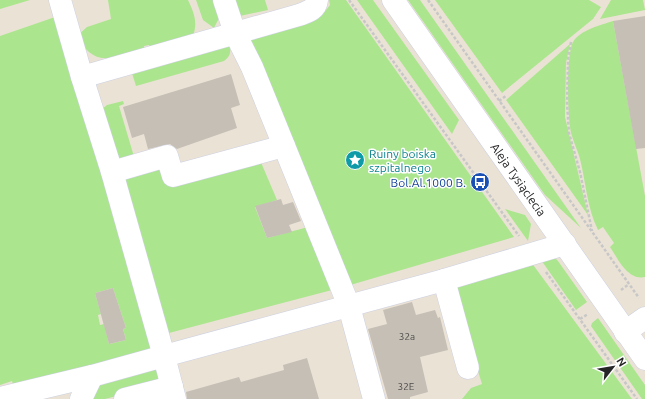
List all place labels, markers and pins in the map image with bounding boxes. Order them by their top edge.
place label: Ruiny boiska szpitalnego [369,147,436,174]
place icon: Ruiny boiska szpitalnego [344,149,366,171]
bus stop icon: Bol.Al.1000 B. [469,171,491,193]
place label: Bol.Al.1000 B. [391,176,466,189]

